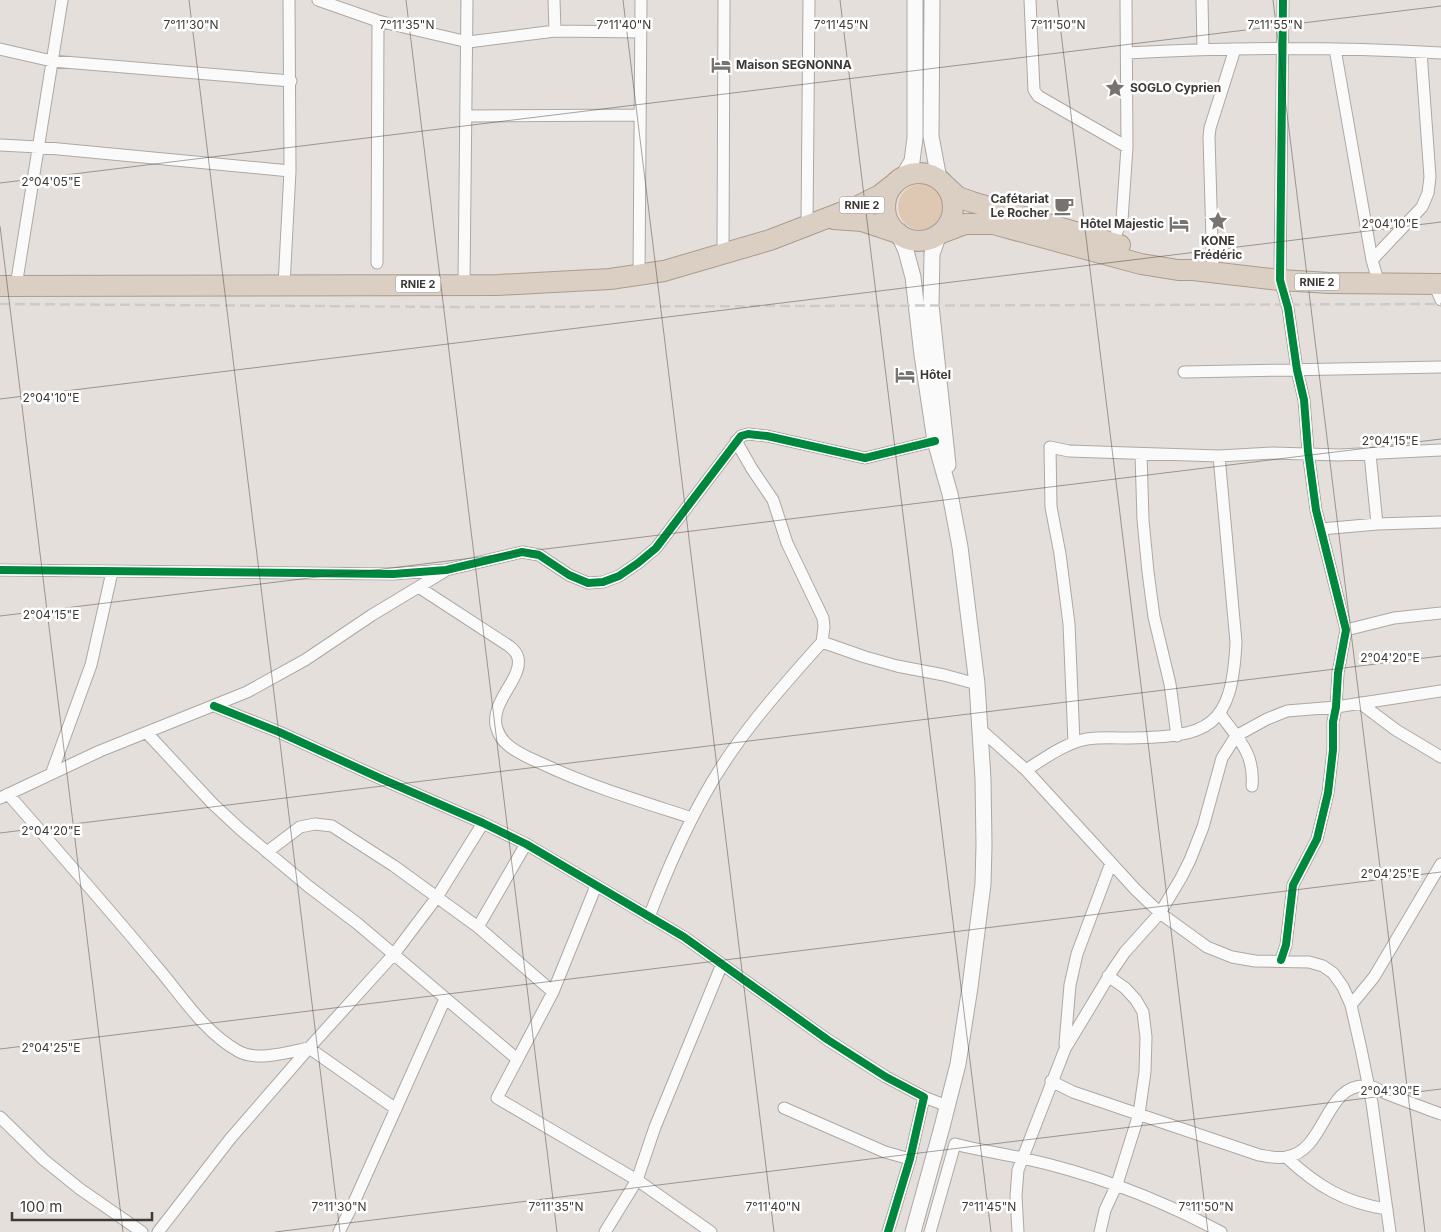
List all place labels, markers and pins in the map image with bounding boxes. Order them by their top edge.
hotel icon: Maison SEGNONNA [710,54,732,76]
place label: Maison SEGNONNA [736,57,852,72]
place icon: SOGLO Cyprien [1104,77,1126,99]
place label: SOGLO Cyprien [1130,80,1221,95]
place label: Cafétariat Le Rocher [990,191,1050,220]
cafe icon: Cafétariat Le Rocher [1053,195,1075,217]
place icon: KONE Frédéric [1207,210,1229,232]
hotel icon: Hôtel Majestic [1168,213,1190,235]
place label: Hôtel Majestic [1080,216,1164,231]
place label: KONE Frédéric [1194,233,1242,262]
hotel icon: Hôtel [894,364,916,386]
place label: Hôtel [920,367,951,382]

